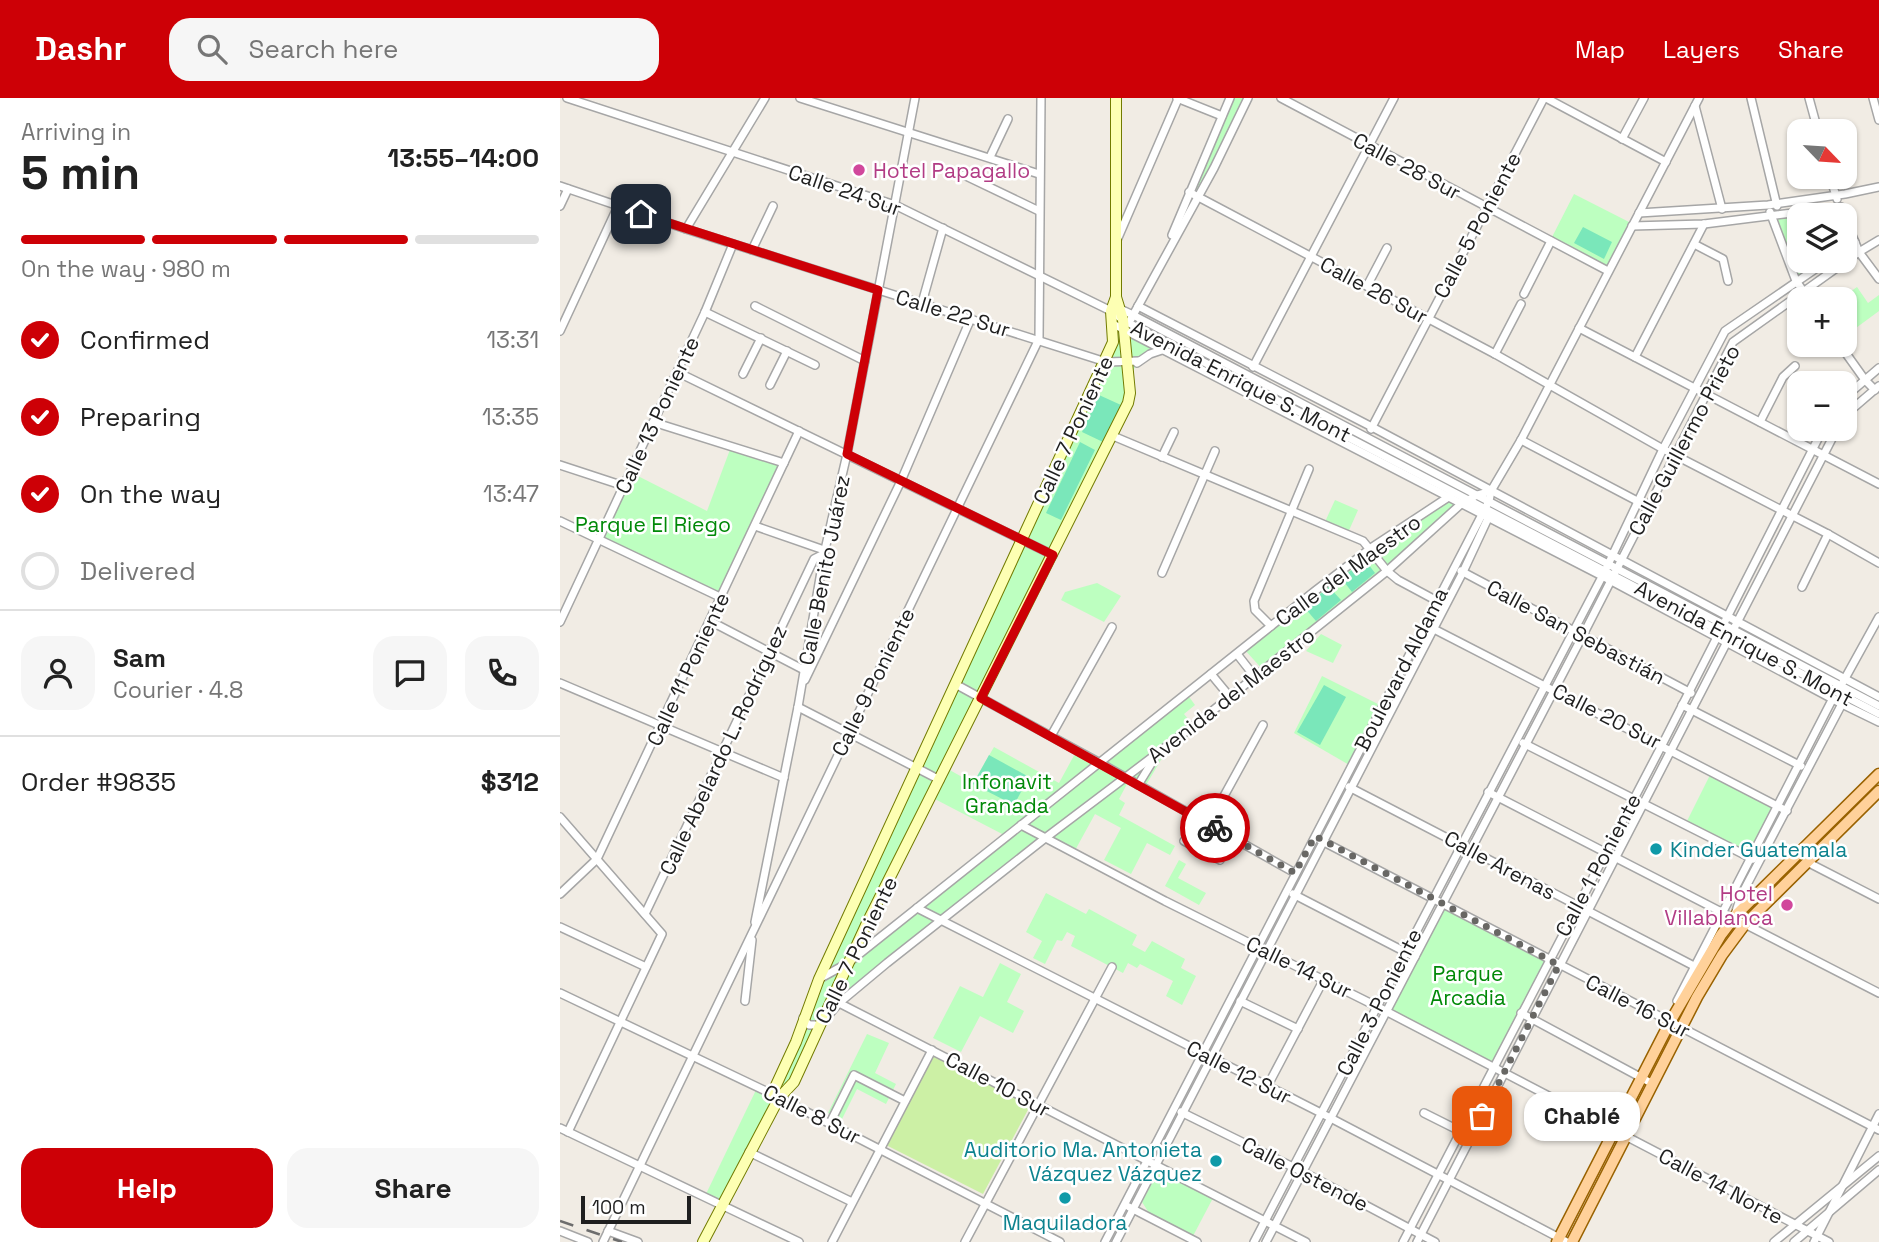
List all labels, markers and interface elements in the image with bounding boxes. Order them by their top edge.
search box [169,18,659,81]
text: Dashr [35,28,127,70]
icon: search [193,30,231,68]
text: Search here [249,32,398,66]
text: Map [1575,34,1625,65]
text: Layers [1663,34,1740,65]
text: Share [1778,34,1844,65]
text: Arriving in [21,117,131,147]
north arrow [1787,119,1857,189]
map controls [1787,119,1857,441]
street label: Calle 28 Sur [1348,126,1466,206]
text: 13:55–14:00 [388,141,539,175]
text: 5 min [21,144,140,202]
street label: Calle 5 Poniente [1427,147,1527,303]
place label: Hotel Papagallo [873,157,1030,184]
street label: Calle 24 Sur [785,158,905,222]
marker: Hotel Papagallo [851,162,867,178]
pin [611,184,671,244]
icon: home [622,195,660,233]
button: layers [1787,203,1857,273]
street label: Calle 26 Sur [1315,250,1433,330]
text: On the way · 980 m [21,254,231,284]
street label: Calle 22 Sur [893,283,1013,343]
button: + [1787,287,1857,357]
street label: Avenida Enrique S. Mont [1126,314,1356,448]
icon: check [21,321,59,359]
text: Confirmed [80,323,210,357]
text: 13:31 [487,325,539,355]
street label: Calle 13 Poniente [609,332,705,498]
street label: Calle Guillermo Prieto [1622,340,1746,540]
street label: Calle 7 Poniente [1027,351,1119,509]
button: − [1787,371,1857,441]
icon: check [21,398,59,436]
text: Preparing [80,400,201,434]
text: 13:35 [482,402,539,432]
street label: Calle Benito Juárez [792,473,856,667]
icon: check [21,475,59,513]
text: On the way [80,477,221,511]
text: 13:47 [483,479,539,509]
street label: Calle del Maestro [1270,508,1426,632]
park label: Parque El Riego [575,511,731,538]
text: Delivered [80,554,196,588]
street label: Calle San Sebastián [1482,574,1670,690]
street label: Avenida Enrique S. Mont [1630,574,1858,712]
street label: Boulevard Aldama [1348,583,1454,755]
street label: Calle 11 Poniente [641,588,735,750]
street label: Calle 9 Poniente [825,603,921,761]
street label: Calle Abelardo L. Rodríguez [653,621,793,879]
street label: Avenida del Maestro [1142,621,1320,769]
button: person [21,636,95,710]
button: chat [373,636,447,710]
button: phone [465,636,539,710]
text: Sam [113,641,166,675]
text: Courier · 4.8 [113,675,243,705]
street label: Calle 20 Sur [1548,677,1666,755]
text: Order #9835 [21,765,176,799]
text: $312 [481,765,539,799]
park label: Infonavit Granada [962,768,1052,819]
street label: Calle 1 Poniente [1549,789,1647,941]
courier [1180,793,1250,863]
icon: bike [1196,809,1234,847]
street label: Calle Arenas [1440,824,1560,906]
place label: Kinder Guatemala [1670,836,1847,863]
marker: Kinder Guatemala [1648,841,1664,857]
street label: Calle 7 Poniente [809,872,903,1028]
place label: Hotel Villablanca [1664,880,1773,931]
marker: Hotel Villablanca [1779,897,1795,913]
street label: Calle 3 Poniente [1330,924,1428,1080]
street label: Calle 14 Sur [1242,930,1356,1004]
park label: Parque Arcadia [1430,960,1506,1011]
street label: Calle 16 Sur [1581,968,1695,1044]
street label: Calle 12 Sur [1182,1034,1296,1110]
street label: Calle 10 Sur [941,1045,1055,1123]
street label: Calle 8 Sur [759,1078,865,1150]
pin [1452,1086,1512,1146]
callout: Chablé [1524,1091,1640,1140]
icon: bag [1463,1097,1501,1135]
text: Chablé [1544,1101,1620,1131]
street label: Calle Ostende [1237,1130,1373,1218]
place label: Auditorio Ma. Antonieta Vázquez Vázquez [964,1136,1202,1187]
street label: Calle 14 Norte [1654,1142,1788,1230]
button: Help [21,1148,273,1228]
button: Share [287,1148,539,1228]
marker: Auditorio Ma. Antonieta Vázquez Vázquez [1208,1153,1224,1169]
marker: Maquiladora [1057,1190,1073,1206]
scale bar [581,1193,691,1225]
text: 100 m [592,1195,646,1220]
place label: Maquiladora [1003,1209,1127,1236]

